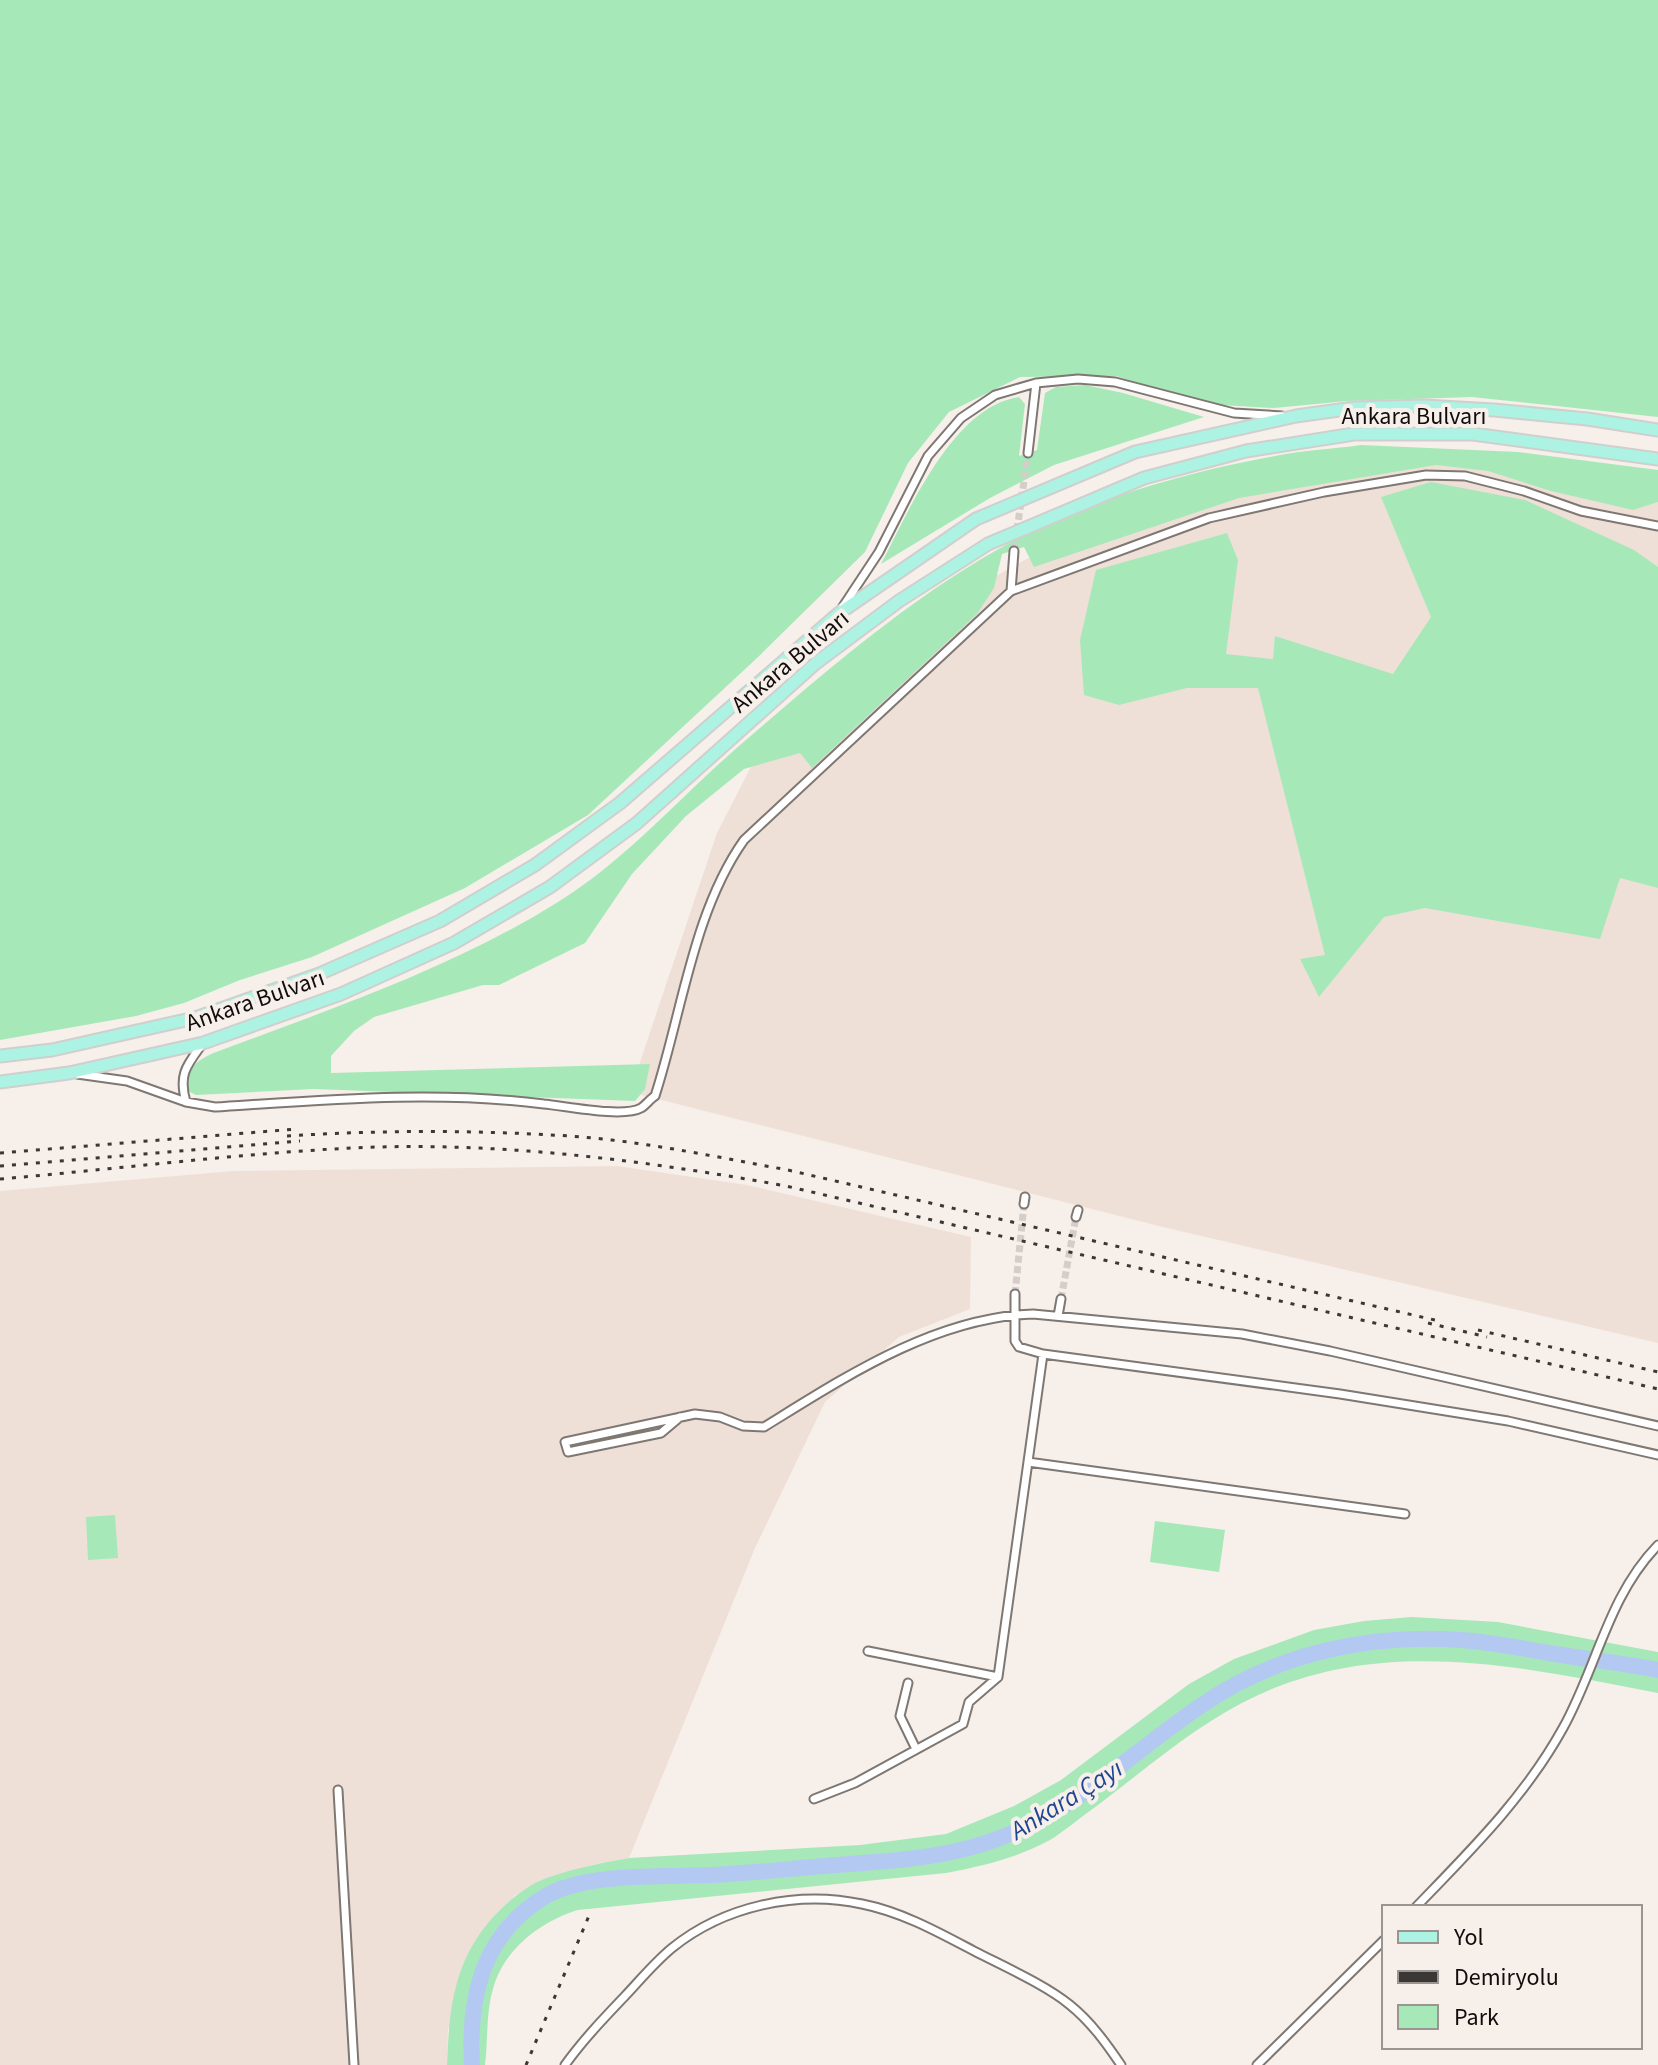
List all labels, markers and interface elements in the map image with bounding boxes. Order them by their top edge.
street label: Ankara Bulvarı [1342,399,1486,434]
street label: Ankara Bulvarı [724,601,857,721]
street label: Ankara Bulvarı [181,960,329,1041]
water label: Ankara Çayı [1001,1750,1130,1850]
legend [1382,1905,1642,2049]
text: Yol [1453,1920,1484,1955]
text: Demiryolu [1454,1960,1559,1995]
text: Park [1454,2000,1499,2035]

